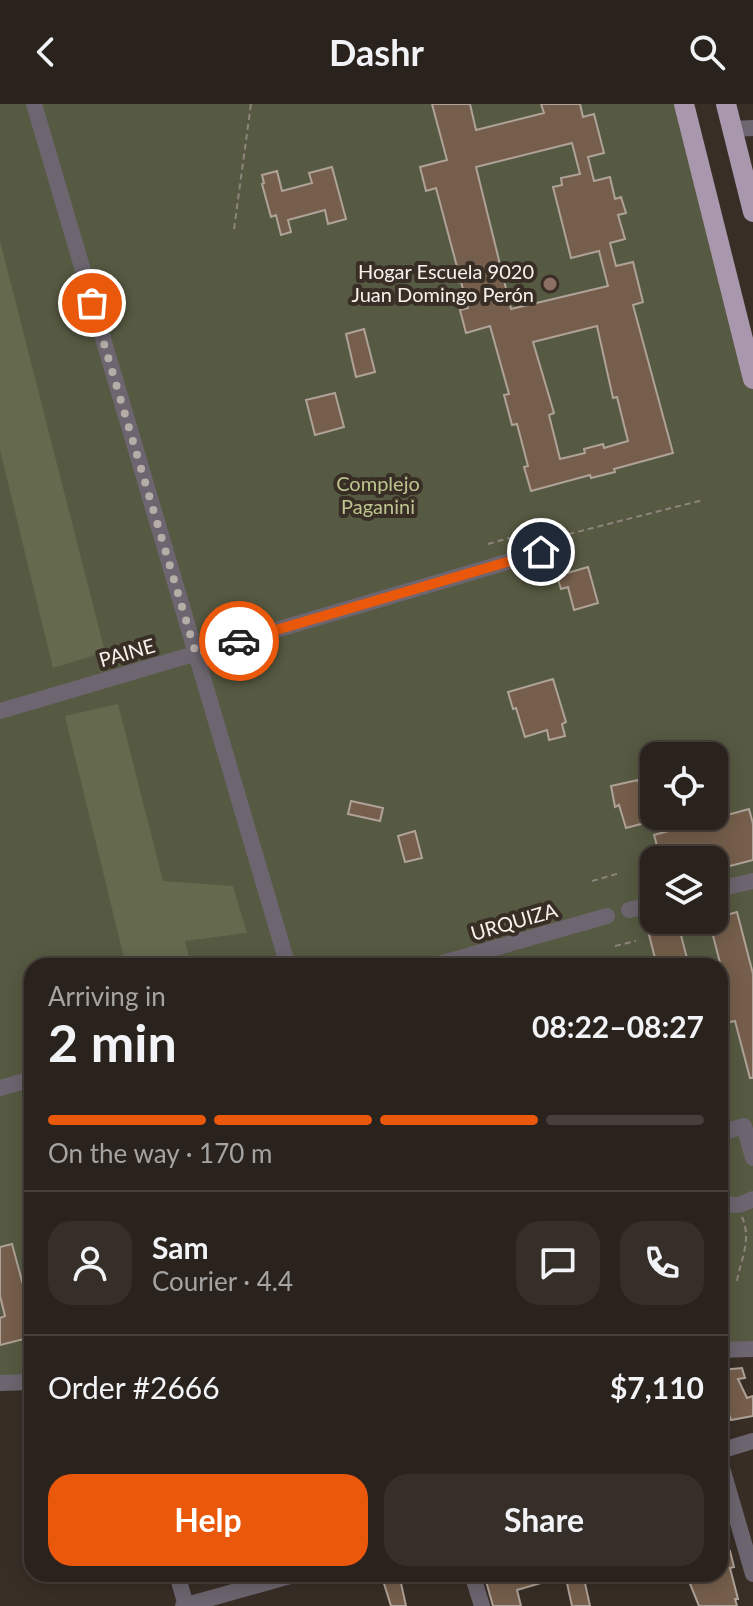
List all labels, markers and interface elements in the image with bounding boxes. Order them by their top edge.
icon: back [24,30,68,74]
text: Dashr [329,30,424,74]
icon: search [685,30,729,74]
place label: Hogar Escuela 9020 Juan Domingo Perón [352,259,534,306]
pin [58,269,126,337]
marker: Hogar Escuela 9020 Juan Domingo Perón [541,275,559,293]
icon: bag [70,281,114,325]
park label: Complejo Paganini [336,471,420,518]
pin [507,518,575,586]
icon: home [519,530,563,574]
courier [199,601,279,681]
icon: car [217,619,261,663]
street label: PAINE [96,633,157,671]
map controls [640,742,728,934]
button: locate [640,742,728,830]
button: layers [640,846,728,934]
street label: URQUIZA [468,897,560,945]
text: Arriving in [48,980,166,1012]
text: 08:22–08:27 [532,1008,704,1044]
text: 2 min [48,1011,177,1073]
text: On the way · 170 m [48,1137,272,1169]
button: person [48,1221,132,1305]
button: chat [516,1221,600,1305]
button: phone [620,1221,704,1305]
text: Sam [152,1229,209,1265]
text: Courier · 4.4 [152,1265,293,1297]
text: Order #2666 [48,1369,220,1405]
text: $7,110 [610,1369,704,1405]
button: Help [48,1474,368,1566]
button: Share [384,1474,704,1566]

